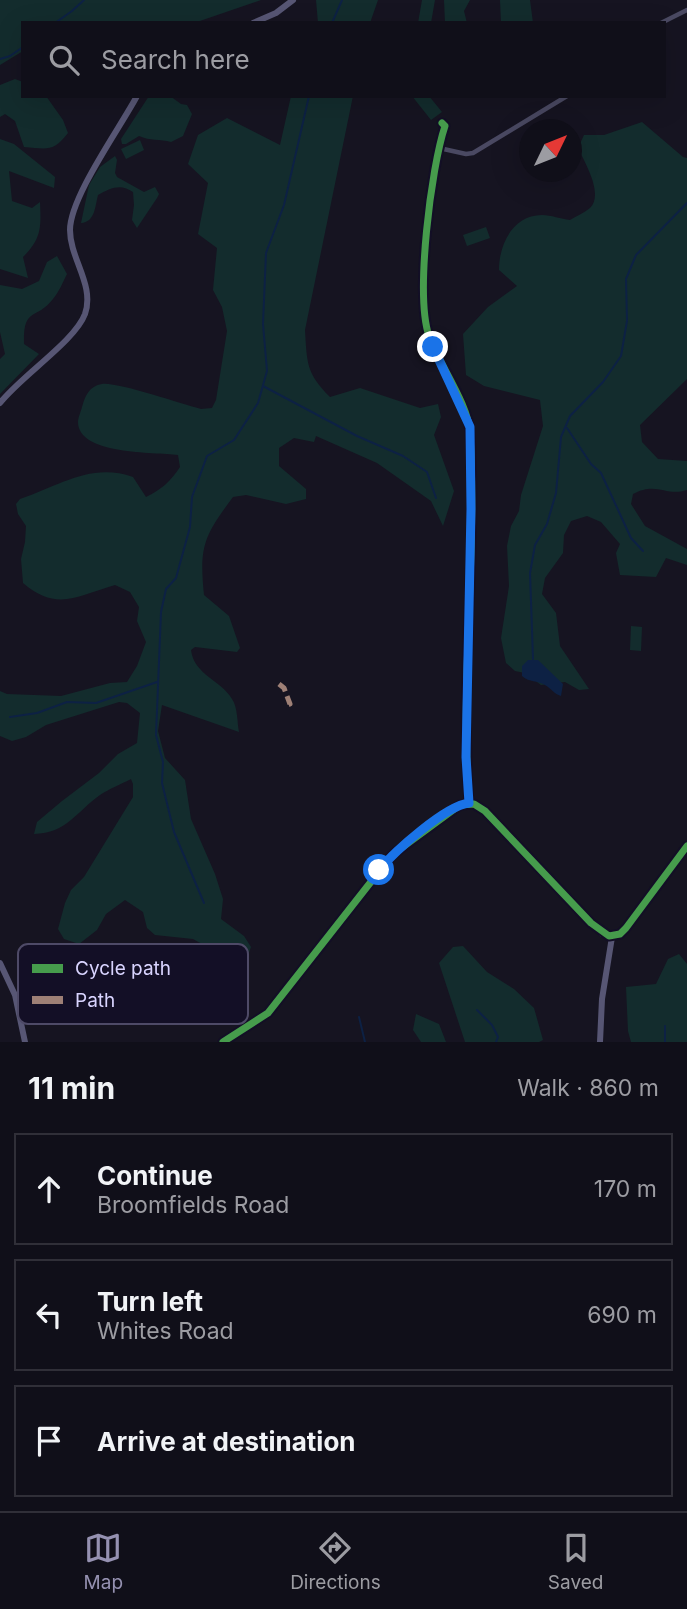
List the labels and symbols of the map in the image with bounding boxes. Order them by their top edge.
north arrow [519,119,582,182]
route end [417,331,448,362]
route start [363,854,394,885]
legend [18,944,248,1024]
text: Cycle path [75,957,171,980]
text: Path [75,989,115,1012]

